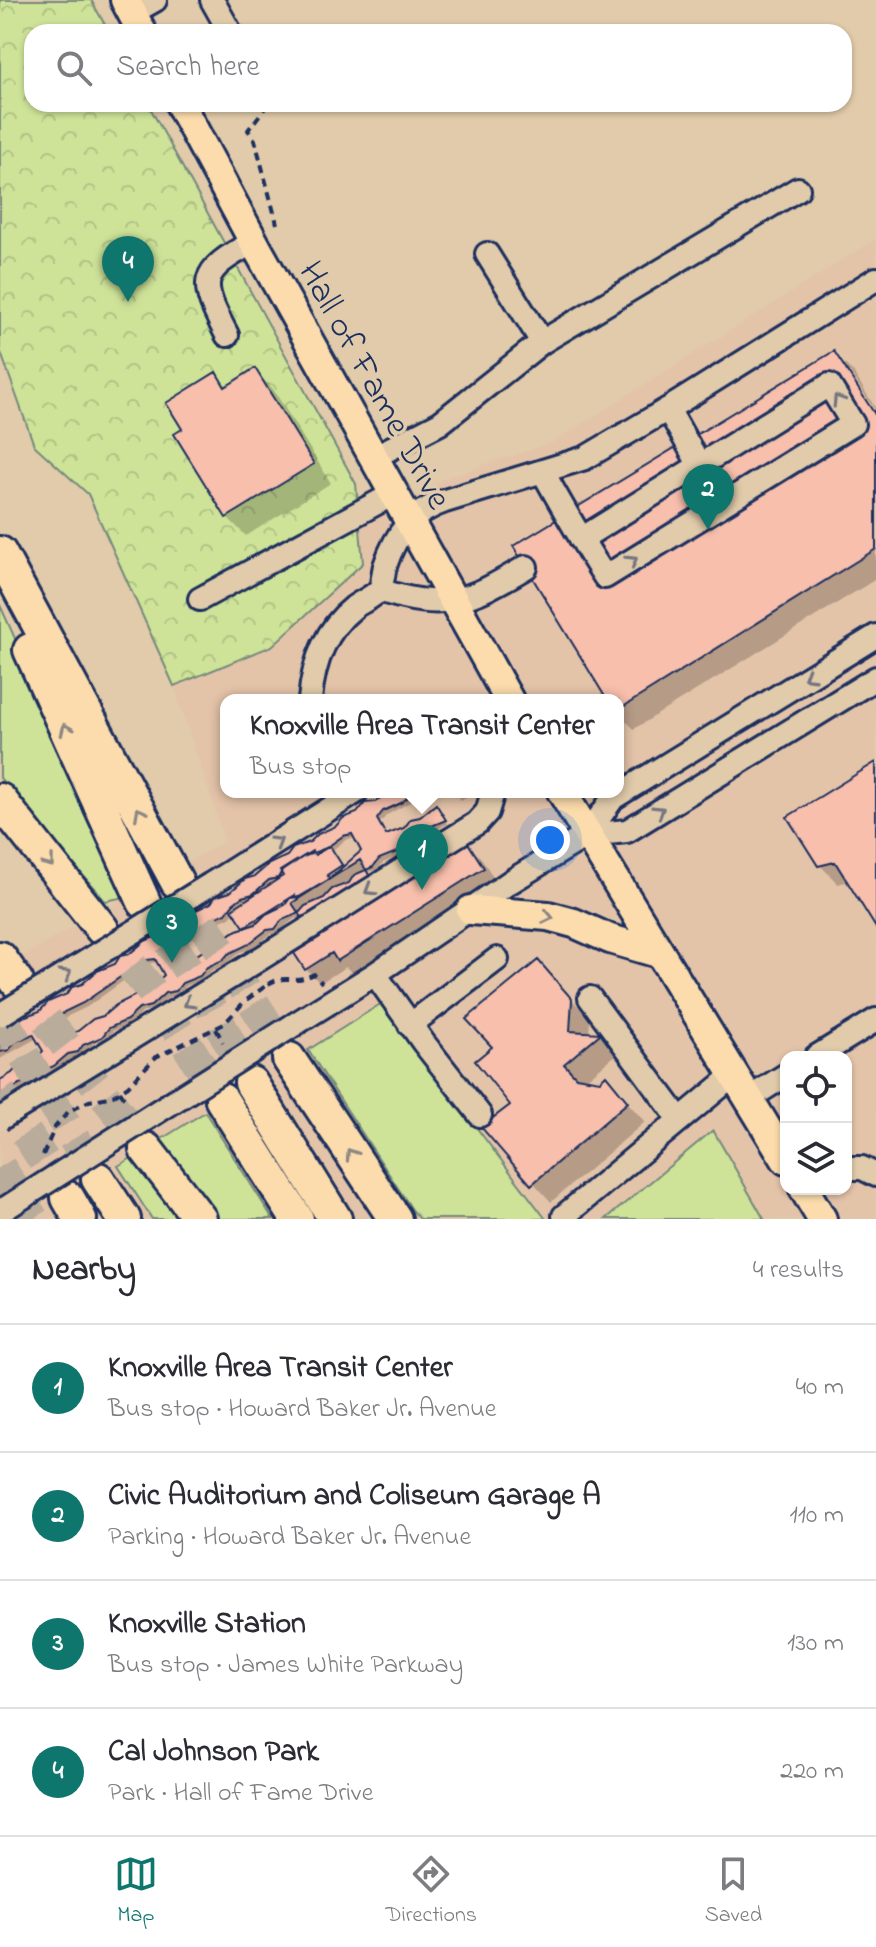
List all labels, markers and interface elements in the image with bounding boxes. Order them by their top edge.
search box [24,24,852,112]
icon: search [52,46,96,90]
text: Search here [116,46,260,90]
pin: 4 [102,236,154,302]
street label: Hall of Fame Drive [283,252,464,521]
one-way arrow [832,394,848,409]
pin: 2 [682,464,734,530]
one-way arrow [623,555,638,570]
one-way arrow [803,667,818,682]
popup [220,694,624,798]
text: Knoxville Area Transit Center [250,705,594,749]
one-way arrow [60,723,76,737]
text: Bus stop [250,749,351,787]
one-way arrow [650,806,665,821]
one-way arrow [134,807,149,821]
your location [530,820,570,860]
pin: 1 [396,824,448,890]
one-way arrow [268,837,283,852]
one-way arrow [39,853,53,868]
one-way arrow [364,881,379,896]
pin: 3 [146,897,198,963]
one-way arrow [541,908,555,925]
one-way arrow [57,969,72,984]
one-way arrow [183,994,198,1009]
map controls [780,1051,852,1195]
button: locate [780,1051,852,1123]
button: layers [780,1123,852,1195]
one-way arrow [346,1149,361,1163]
text: Nearby [32,1246,136,1296]
text: 4 results [753,1252,844,1290]
text: Knoxville Area Transit Center [108,1347,453,1391]
text: 1 [54,1369,62,1407]
text: 40 m [795,1369,844,1407]
text: Bus stop · Howard Baker Jr. Avenue [108,1391,497,1429]
text: Civic Auditorium and Coliseum Garage A [108,1475,601,1519]
text: 2 [52,1497,64,1535]
text: 110 m [790,1497,844,1535]
text: Parking · Howard Baker Jr. Avenue [108,1519,471,1557]
text: Knoxville Station [108,1603,306,1647]
text: 3 [53,1625,63,1663]
text: 130 m [787,1625,844,1663]
text: Bus stop · James White Parkway [108,1647,463,1685]
text: Cal Johnson Park [108,1731,319,1775]
text: 4 [53,1753,63,1791]
text: 220 m [780,1753,844,1791]
text: Park · Hall of Fame Drive [108,1775,374,1813]
tab: Map [114,1852,158,1932]
tab: Directions [386,1852,477,1932]
tab: Saved [705,1852,762,1932]

